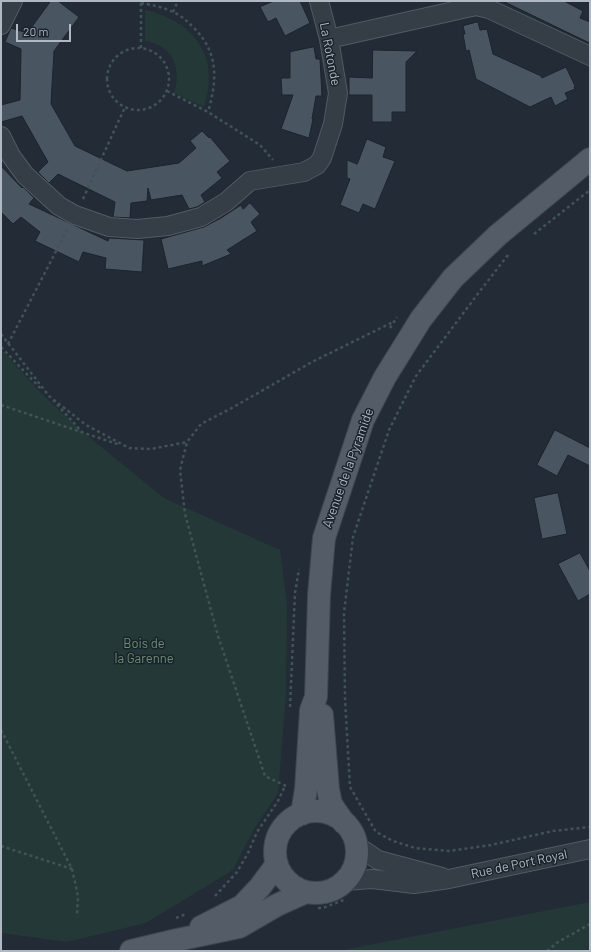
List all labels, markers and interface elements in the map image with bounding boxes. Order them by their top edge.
scale bar [18,16,73,42]
street label: La Rotonde [316,21,344,87]
text: 20 m [23,24,49,38]
street label: Avenue de la Pyramide [319,406,377,530]
park label: Bois de la Garenne [114,636,174,667]
street label: Rue de Port Royal [469,846,569,882]

